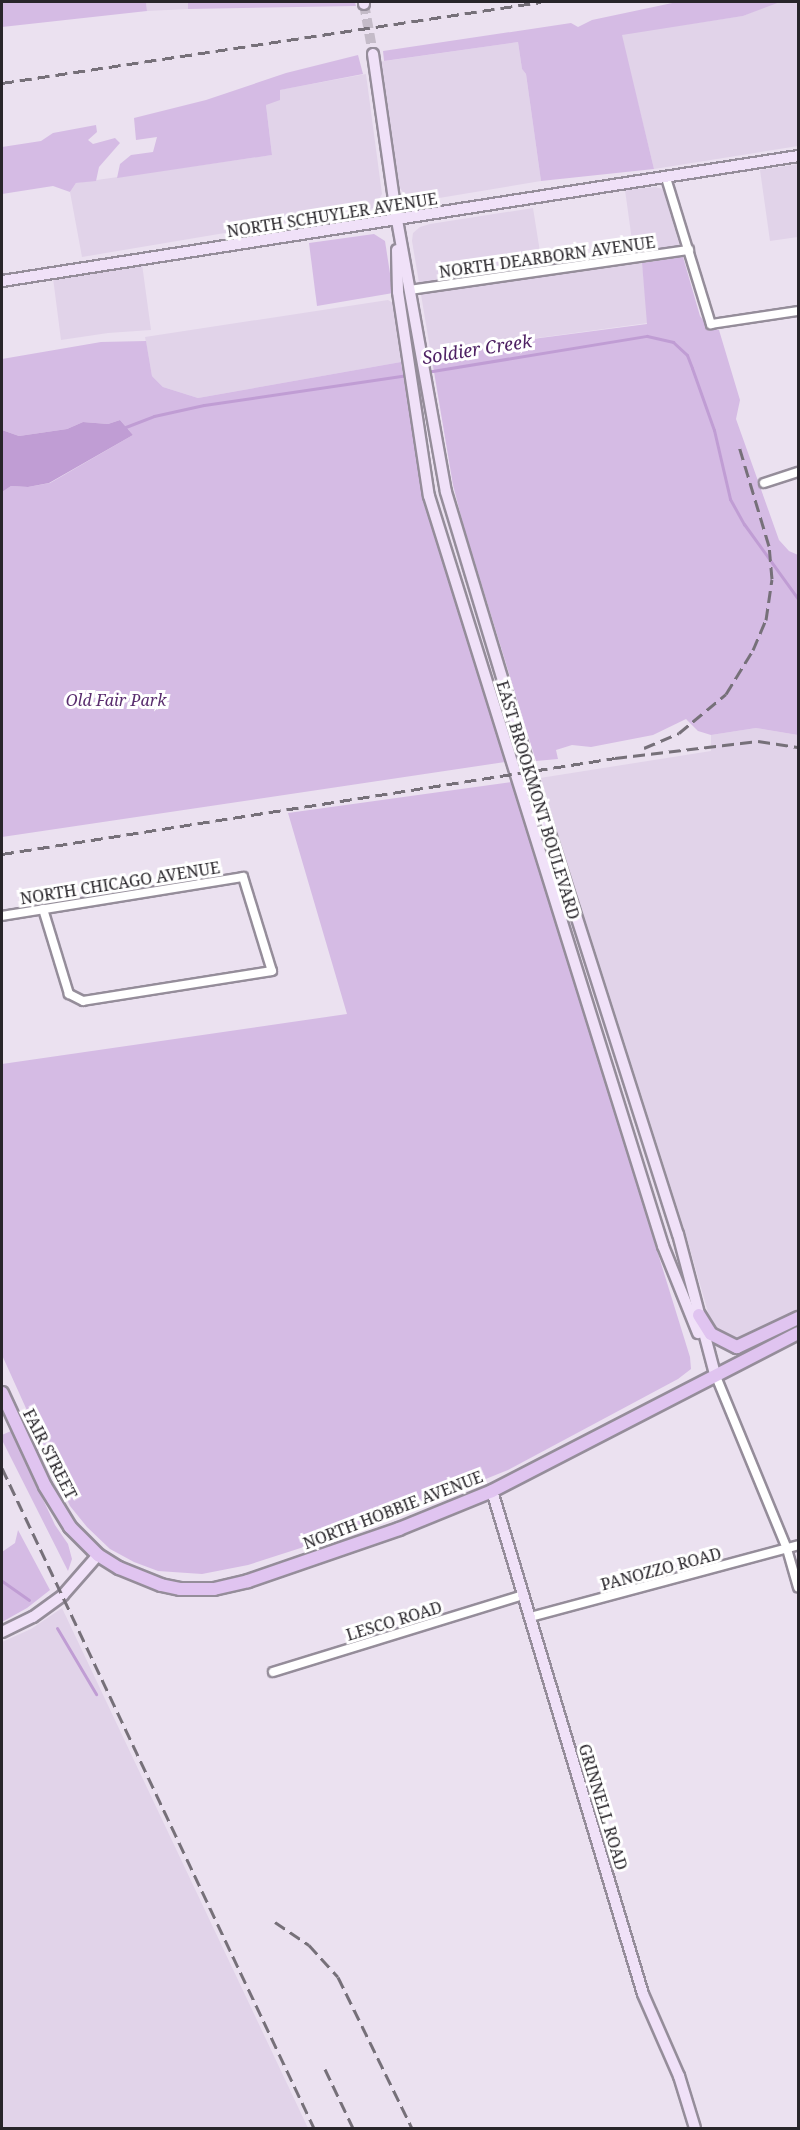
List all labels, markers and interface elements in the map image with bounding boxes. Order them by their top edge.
street label: NORTH SCHUYLER AVENUE [226,189,438,241]
street label: NORTH DEARBORN AVENUE [438,232,656,282]
water label: Soldier Creek [421,330,533,368]
street label: EAST BROOKMONT BOULEVARD [492,678,584,922]
park label: Old Fair Park [66,690,166,710]
street label: NORTH CHICAGO AVENUE [19,858,221,908]
street label: FAIR STREET [19,1406,81,1502]
street label: NORTH HOBBIE AVENUE [300,1467,486,1553]
street label: PANOZZO ROAD [599,1544,723,1594]
street label: LESCO ROAD [344,1597,444,1645]
street label: GRINNELL ROAD [575,1742,631,1872]

